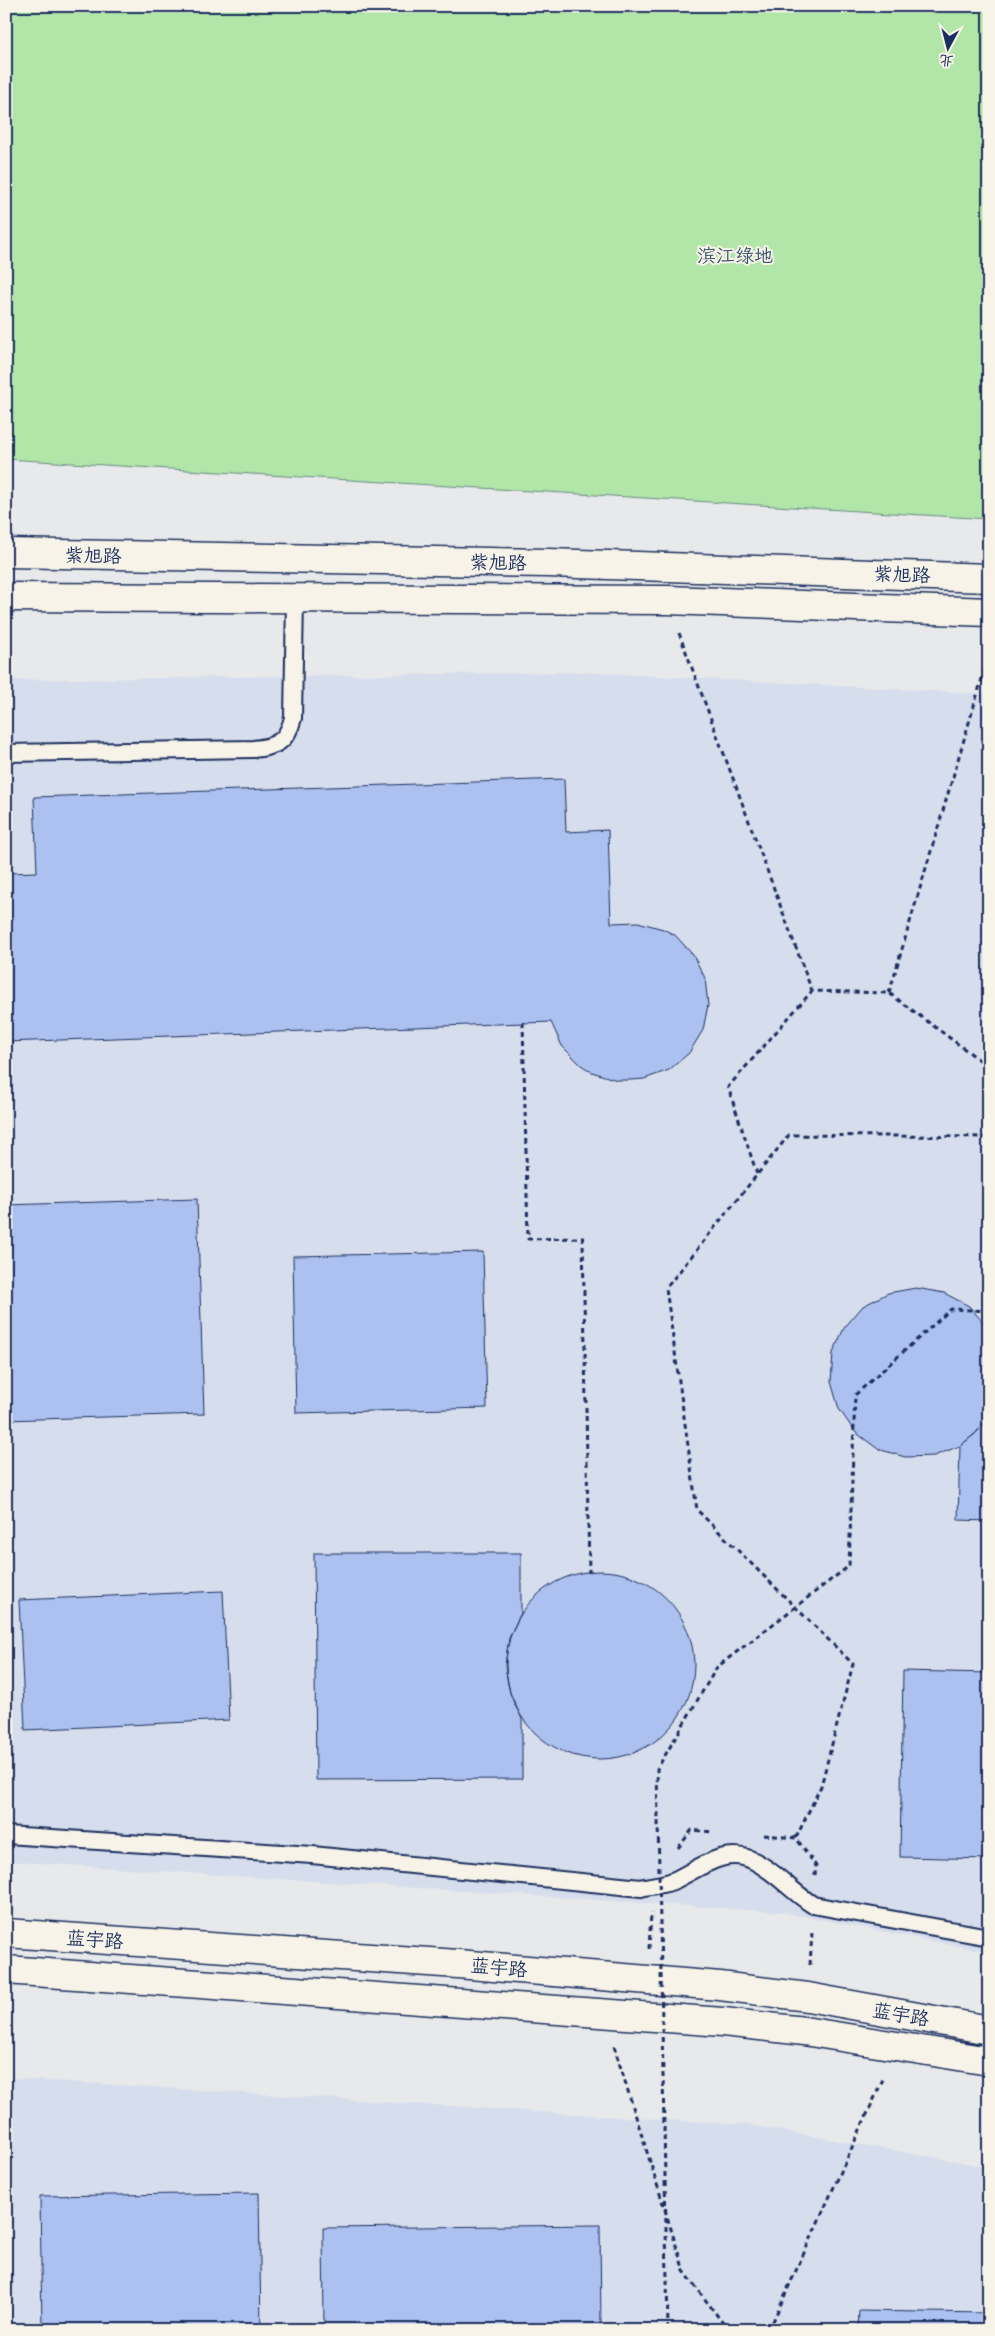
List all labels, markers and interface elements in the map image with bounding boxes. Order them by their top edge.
north arrow [922,22,972,72]
text: 北 [938,50,955,70]
park label: 滨江绿地 [697,244,773,269]
street label: 紫旭路 [64,544,122,569]
street label: 紫旭路 [469,551,527,576]
street label: 紫旭路 [873,562,931,589]
street label: 蓝宇路 [66,1926,124,1955]
street label: 蓝宇路 [469,1954,528,1983]
street label: 蓝宇路 [870,1998,931,2033]

